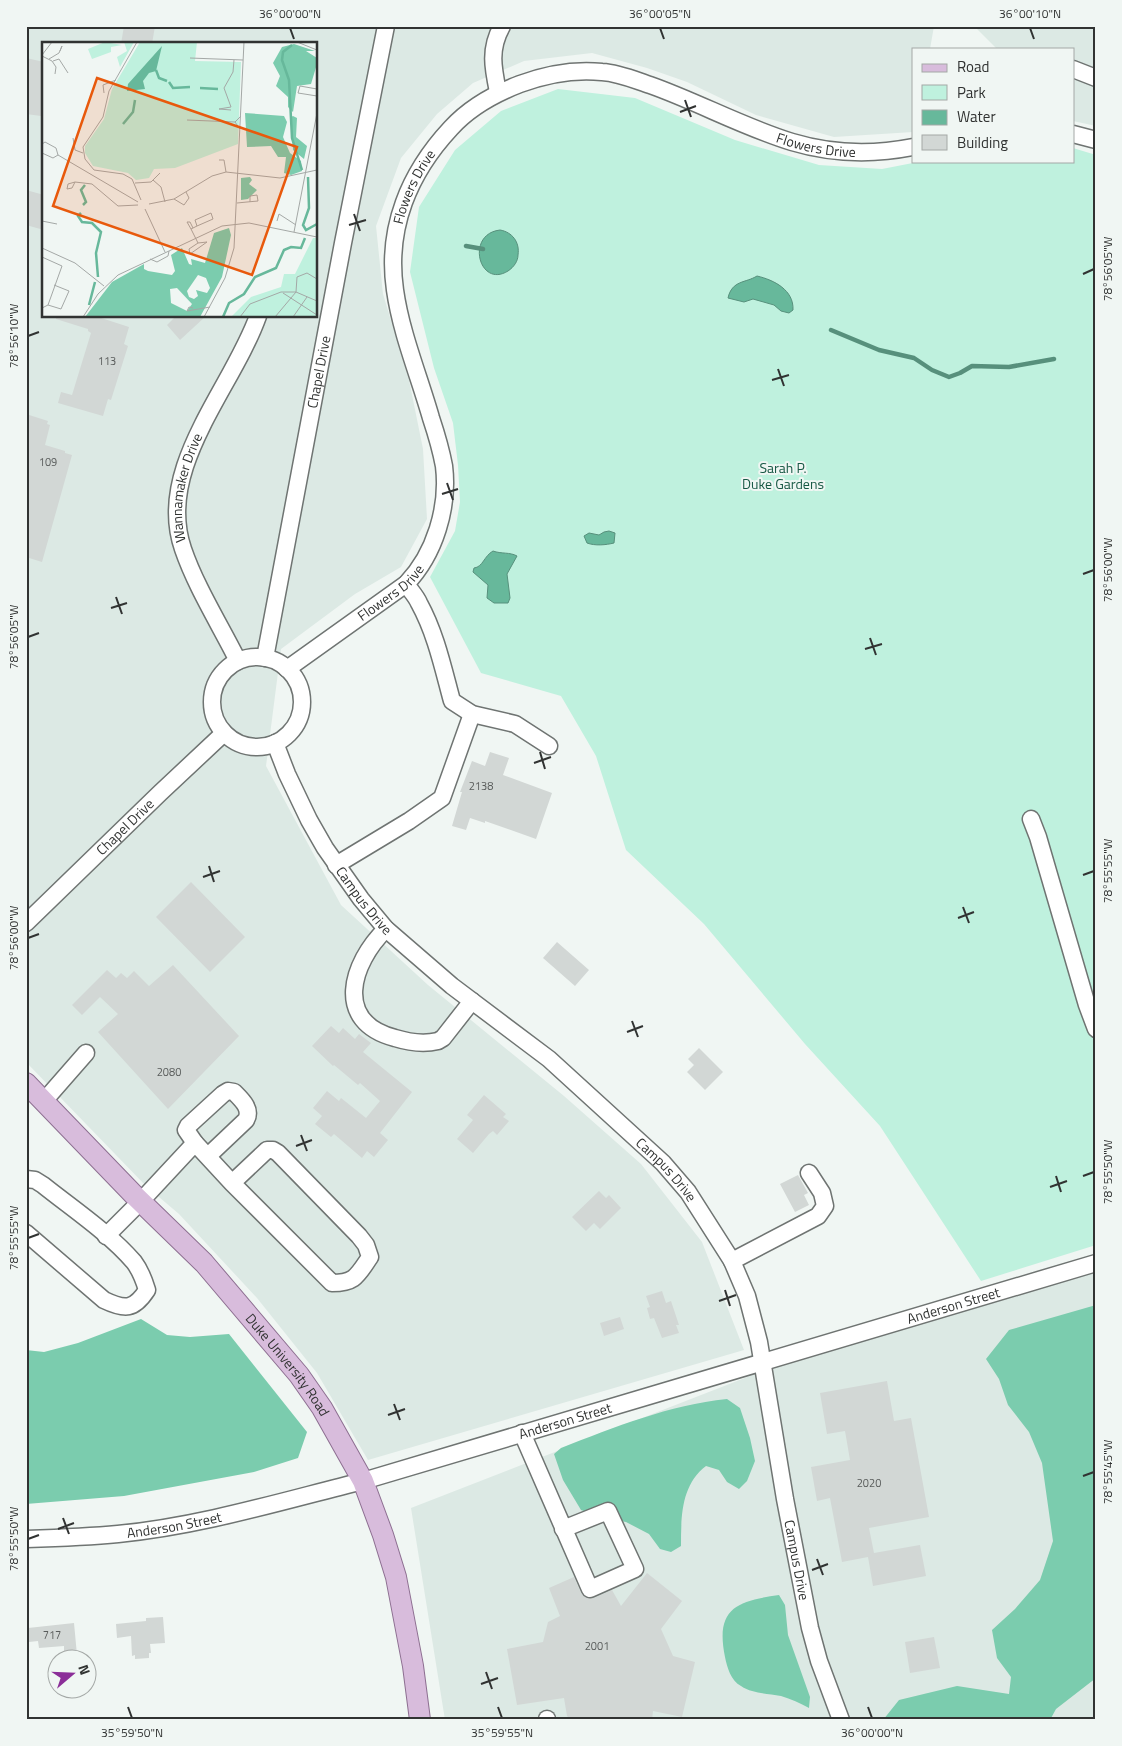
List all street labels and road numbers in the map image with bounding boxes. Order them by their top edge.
street label: Flowers Drive [774,127,856,162]
street label: Flowers Drive [387,145,440,226]
street label: Chapel Drive [301,334,335,410]
street label: Wannamaker Drive [166,429,207,545]
street label: Flowers Drive [353,560,429,626]
street label: Chapel Drive [91,793,158,860]
street label: Campus Drive [331,862,397,940]
street label: Campus Drive [631,1132,702,1205]
street label: Anderson Street [904,1281,1002,1329]
street label: Duke University Road [241,1308,335,1420]
street label: Anderson Street [516,1397,614,1444]
street label: Anderson Street [126,1506,224,1543]
street label: Campus Drive [779,1518,815,1602]

